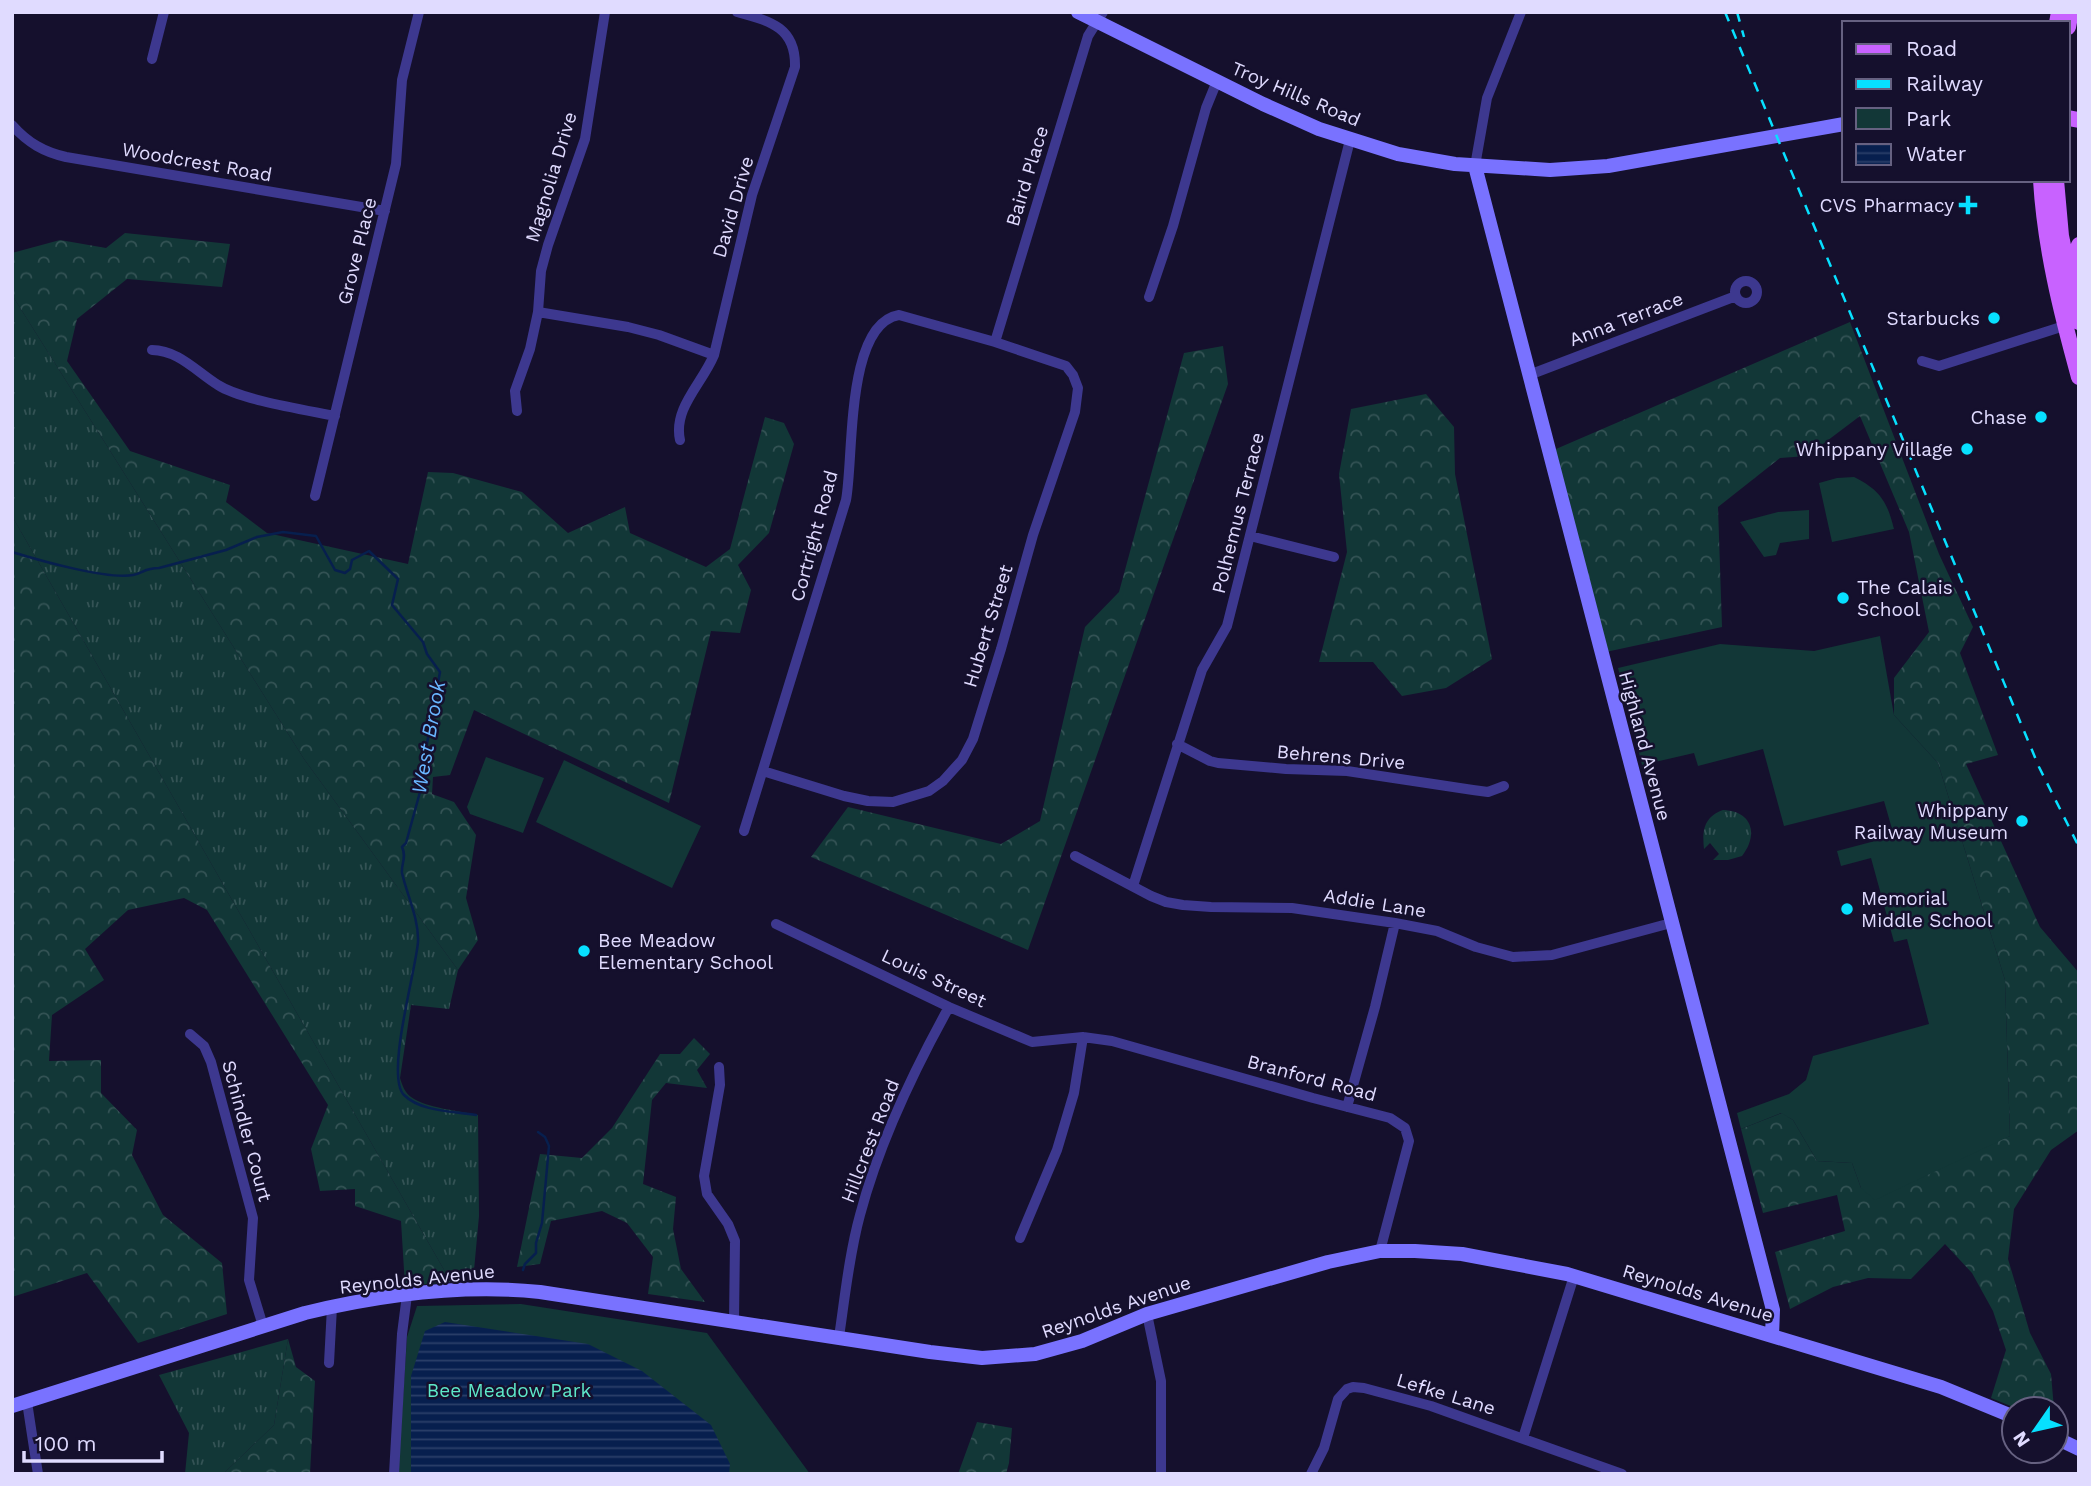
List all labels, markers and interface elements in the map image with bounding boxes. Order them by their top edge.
legend [1842,21,2070,182]
text: Road [1906,36,1957,61]
street label: Troy Hills Road [1228,56,1364,132]
text: Railway [1906,71,1983,96]
text: Park [1906,106,1951,131]
street label: Magnolia Drive [520,109,582,245]
street label: Baird Place [1001,123,1053,229]
street label: Woodcrest Road [120,137,274,187]
text: Water [1906,141,1967,166]
street label: David Drive [708,153,758,261]
place label: CVS Pharmacy [1819,194,1954,217]
street label: Grove Place [333,195,381,307]
marker: CVS Pharmacy [1960,197,1976,213]
street label: Anna Terrace [1566,287,1686,351]
place label: Starbucks [1887,307,1980,330]
marker: Starbucks [1986,310,2002,326]
place label: Chase [1970,406,2027,429]
marker: Chase [2033,409,2049,425]
street label: Polhemus Terrace [1207,430,1269,596]
place label: Whippany Village [1796,438,1953,461]
marker: Whippany Village [1959,441,1975,457]
street label: Cortright Road [785,468,843,604]
street label: Hubert Street [958,562,1018,690]
place label: The Calais School [1857,576,1953,621]
marker: The Calais School [1835,590,1851,606]
street label: Highland Avenue [1614,669,1676,823]
water label: West Brook [406,678,450,796]
street label: Behrens Drive [1276,740,1406,774]
place label: Whippany Railway Museum [1854,799,2008,844]
marker: Whippany Railway Museum [2014,813,2030,829]
street label: Addie Lane [1322,884,1428,922]
place label: Memorial Middle School [1861,887,1993,932]
marker: Memorial Middle School [1839,901,1855,917]
place label: Bee Meadow Elementary School [598,929,773,974]
marker: Bee Meadow Elementary School [576,943,592,959]
street label: Louis Street [878,944,990,1012]
street label: Branford Road [1245,1050,1379,1106]
street label: Schindler Court [217,1058,277,1204]
street label: Hillcrest Road [836,1076,904,1206]
street label: Reynolds Avenue [338,1259,496,1299]
street label: Reynolds Avenue [1620,1259,1776,1327]
street label: Reynolds Avenue [1038,1271,1194,1343]
street label: Lefke Lane [1394,1368,1498,1420]
park label: Bee Meadow Park [427,1379,591,1402]
north arrow [2000,1395,2070,1465]
scale bar [24,1420,163,1464]
text: N [2008,1427,2035,1451]
text: 100 m [35,1431,97,1456]

